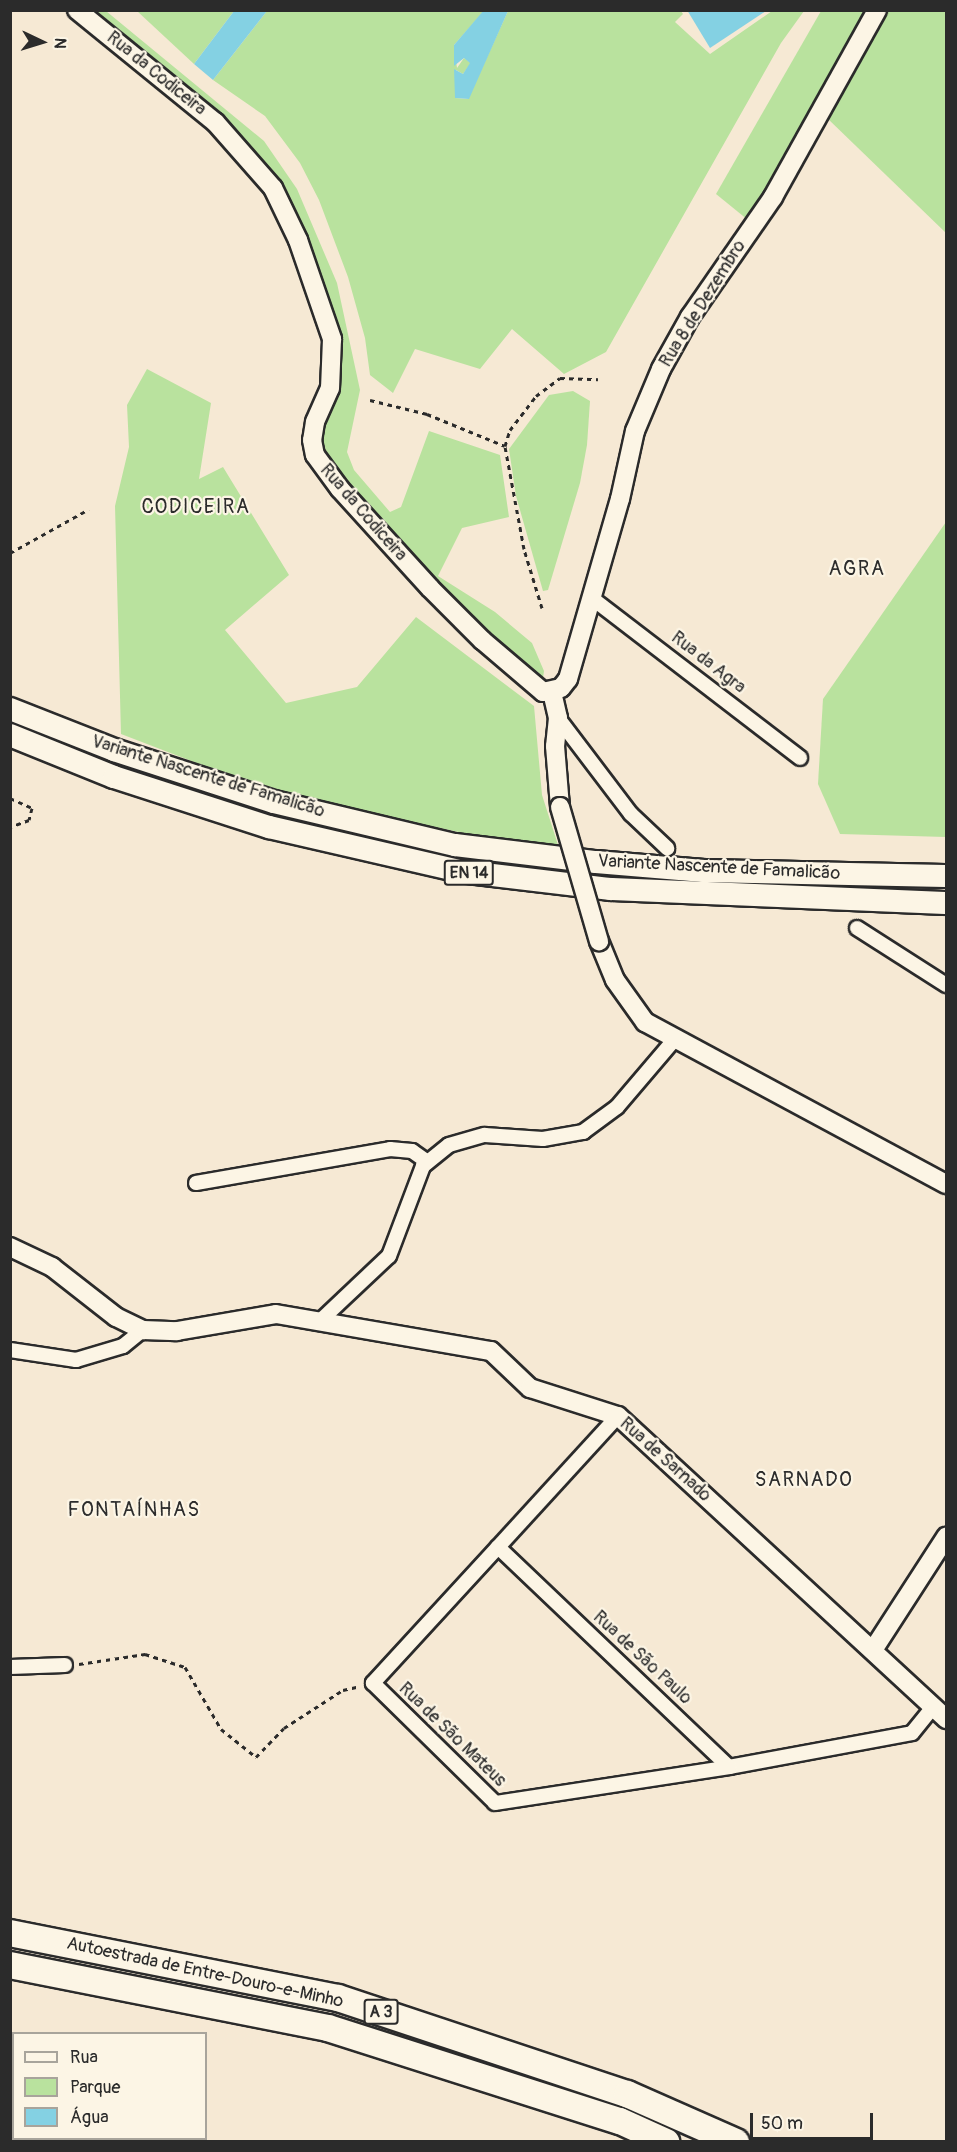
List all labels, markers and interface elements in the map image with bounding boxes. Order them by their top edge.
north arrow [12,12,72,72]
street label: Rua da Codiceira [102,27,210,121]
text: N [50,37,70,49]
street label: Rua 8 de Dezembro [655,237,751,371]
street label: Rua da Codiceira [315,460,411,566]
district label: CODICEIRA [142,494,250,518]
district label: AGRA [829,556,885,580]
street label: Rua da Agra [667,627,749,699]
street label: Variante Nascente de Famalicão [89,731,327,823]
street label: Variante Nascente de Famalicão [597,851,841,885]
road number: EN 14 [444,860,494,886]
street label: Rua de Sarnado [615,1413,715,1507]
district label: SARNADO [755,1467,853,1491]
district label: FONTAÍNHAS [67,1497,201,1521]
street label: Rua de São Paulo [588,1607,696,1709]
street label: Rua de São Mateus [394,1678,510,1792]
street label: Autoestrada de Entre-Douro-e-Minho [65,1933,345,2013]
road number: A 3 [363,1999,399,2025]
legend [12,2032,207,2140]
text: Rua [70,2046,98,2069]
text: Parque [70,2076,120,2099]
scale bar [753,2101,876,2139]
text: Água [70,2106,109,2129]
text: 50 m [761,2112,803,2135]

